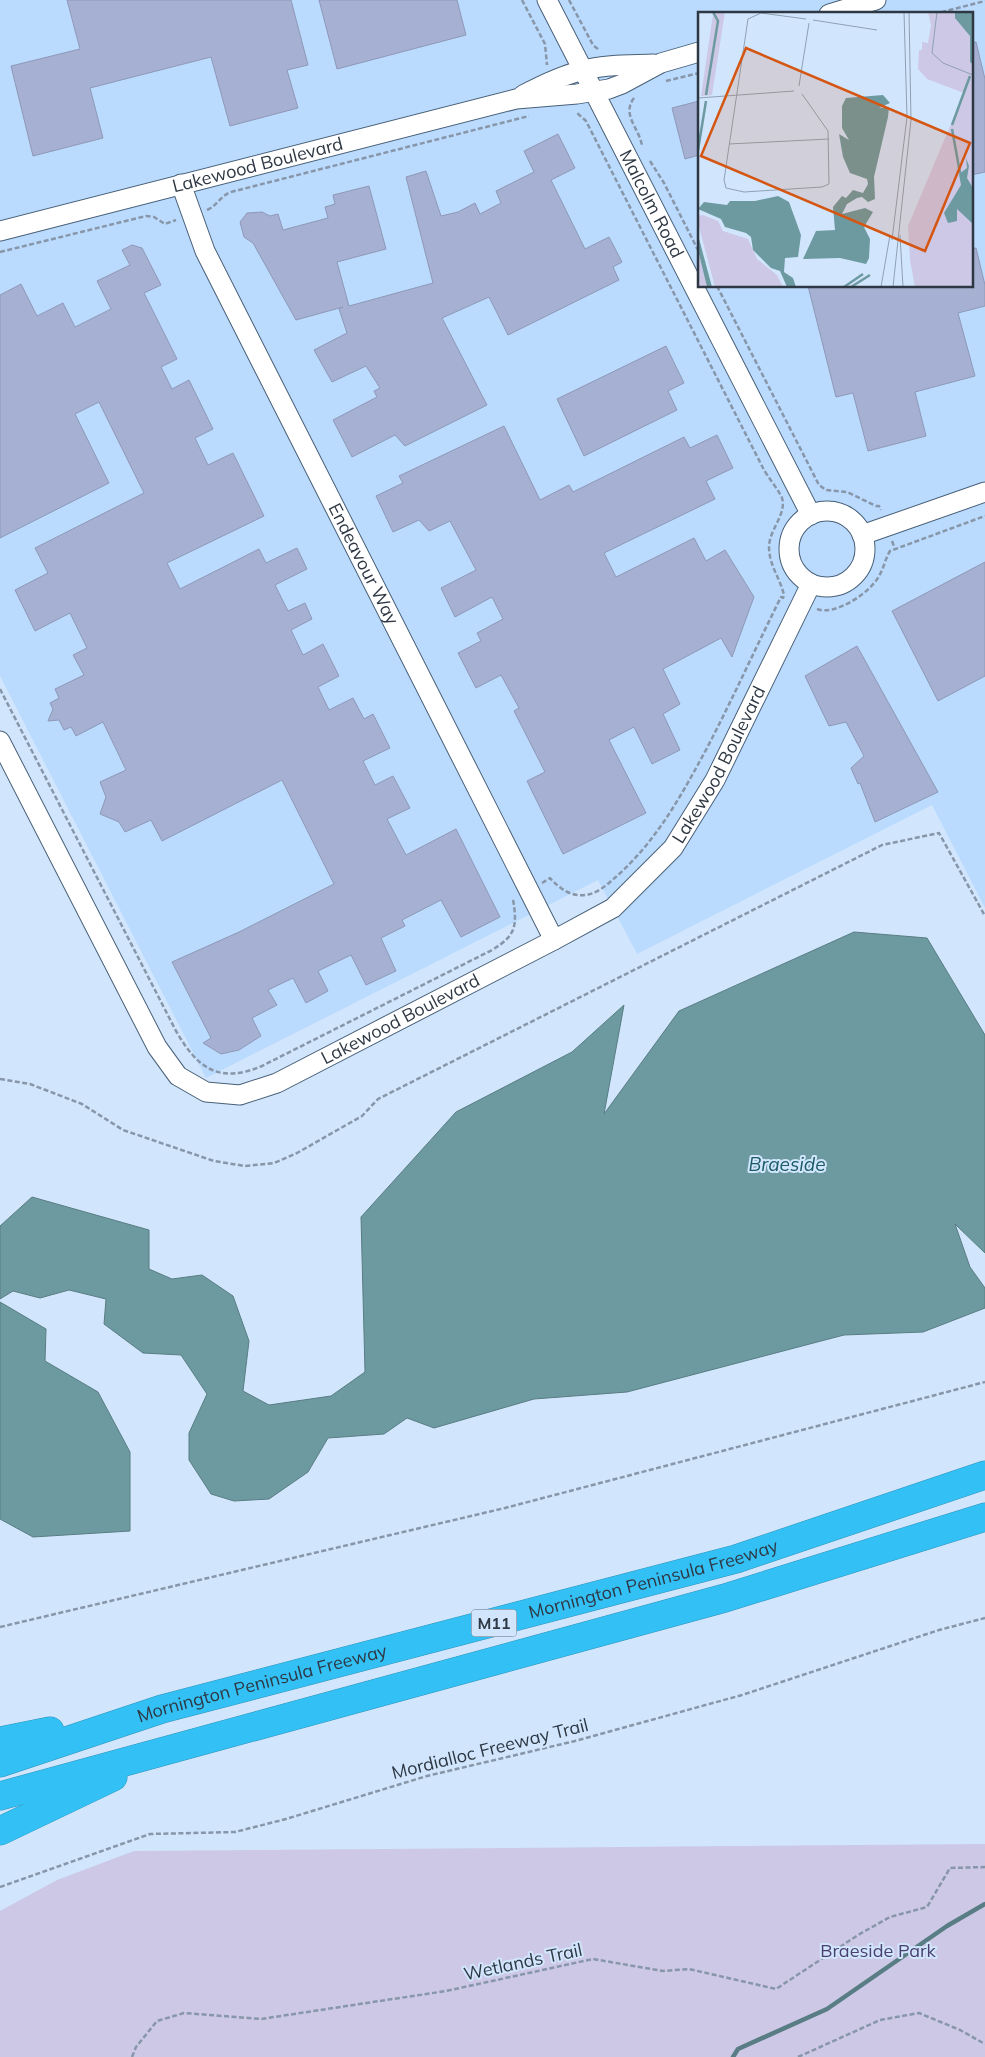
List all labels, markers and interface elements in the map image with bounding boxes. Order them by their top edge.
inset map [698,12,972,288]
street label: Lakewood Boulevard [170,132,345,197]
street label: Malcolm Road [615,146,689,262]
street label: Endeavour Way [324,499,405,629]
street label: Lakewood Boulevard [667,682,770,847]
street label: Lakewood Boulevard [317,968,483,1069]
water label: Braeside [748,1152,826,1176]
street label: Mornington Peninsula Freeway [526,1533,781,1624]
road number: M11 [472,1610,516,1636]
street label: Mornington Peninsula Freeway [134,1639,390,1728]
street label: Mordialloc Freeway Trail [389,1713,591,1784]
street label: Wetlands Trail [462,1938,584,1985]
park label: Braeside Park [820,1939,937,1962]

